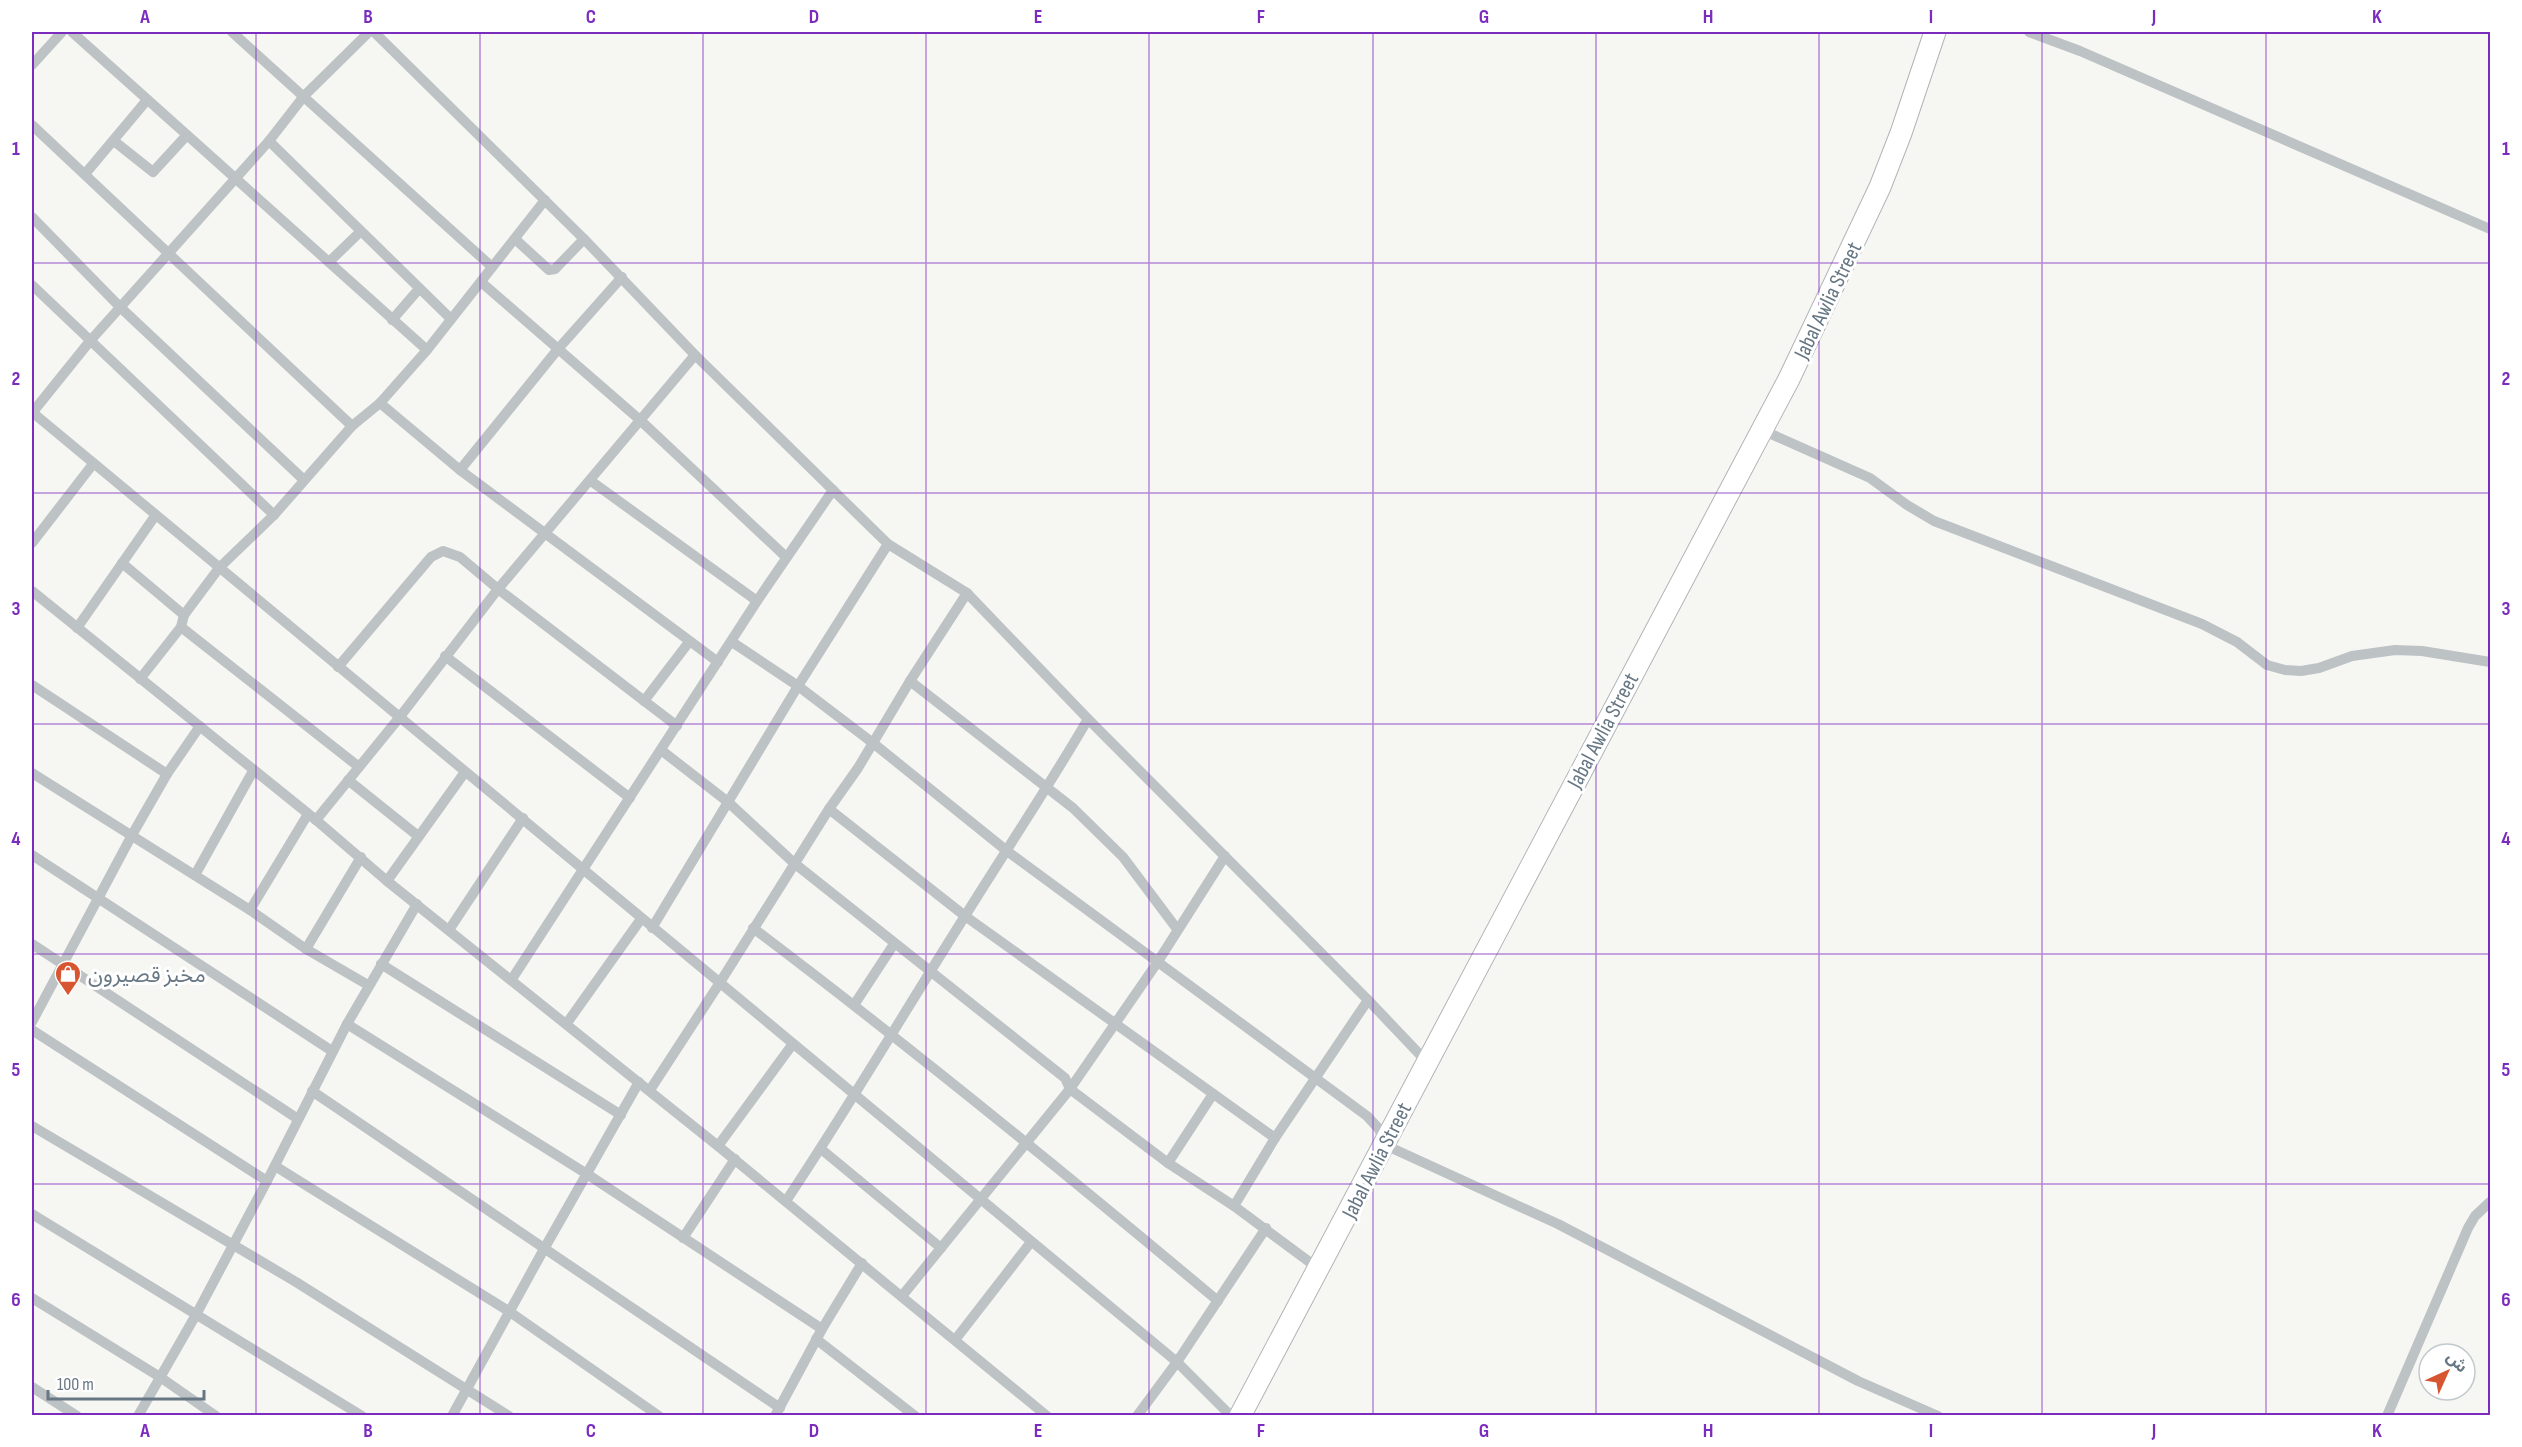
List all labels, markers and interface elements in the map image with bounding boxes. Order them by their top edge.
text: A [139,5,150,29]
text: B [363,5,373,29]
text: C [586,5,596,29]
text: D [809,5,819,29]
text: E [1034,5,1042,29]
text: F [1257,5,1265,29]
text: G [1479,5,1489,29]
text: H [1703,5,1713,29]
text: I [1929,5,1933,29]
text: J [2151,5,2156,29]
text: K [2372,5,2382,29]
text: 1 [12,137,20,161]
text: 1 [2502,137,2510,161]
street label: Jabal Awlia Street [1788,238,1868,364]
text: 2 [12,367,20,391]
text: 2 [2502,367,2510,391]
text: 3 [12,597,21,621]
text: 3 [2502,597,2511,621]
street label: Jabal Awlia Street [1561,668,1645,794]
text: 4 [11,827,21,851]
text: 4 [2501,827,2511,851]
shop icon: مخبز قصيرون [53,959,83,997]
place label: مخبز قصيرون [88,962,206,989]
text: 5 [12,1058,21,1082]
text: 5 [2502,1058,2511,1082]
street label: Jabal Awlia Street [1336,1098,1418,1224]
text: 6 [11,1288,21,1312]
text: 6 [2501,1288,2511,1312]
north arrow [2417,1342,2477,1402]
text: ش [2442,1348,2471,1377]
scale bar [48,1363,204,1401]
text: 100 m [57,1374,94,1395]
text: A [139,1419,150,1443]
text: B [363,1419,373,1443]
text: C [586,1419,596,1443]
text: D [809,1419,819,1443]
text: E [1034,1419,1042,1443]
text: F [1257,1419,1265,1443]
text: G [1479,1419,1489,1443]
text: H [1703,1419,1713,1443]
text: I [1929,1419,1933,1443]
text: J [2151,1419,2156,1443]
text: K [2372,1419,2382,1443]

